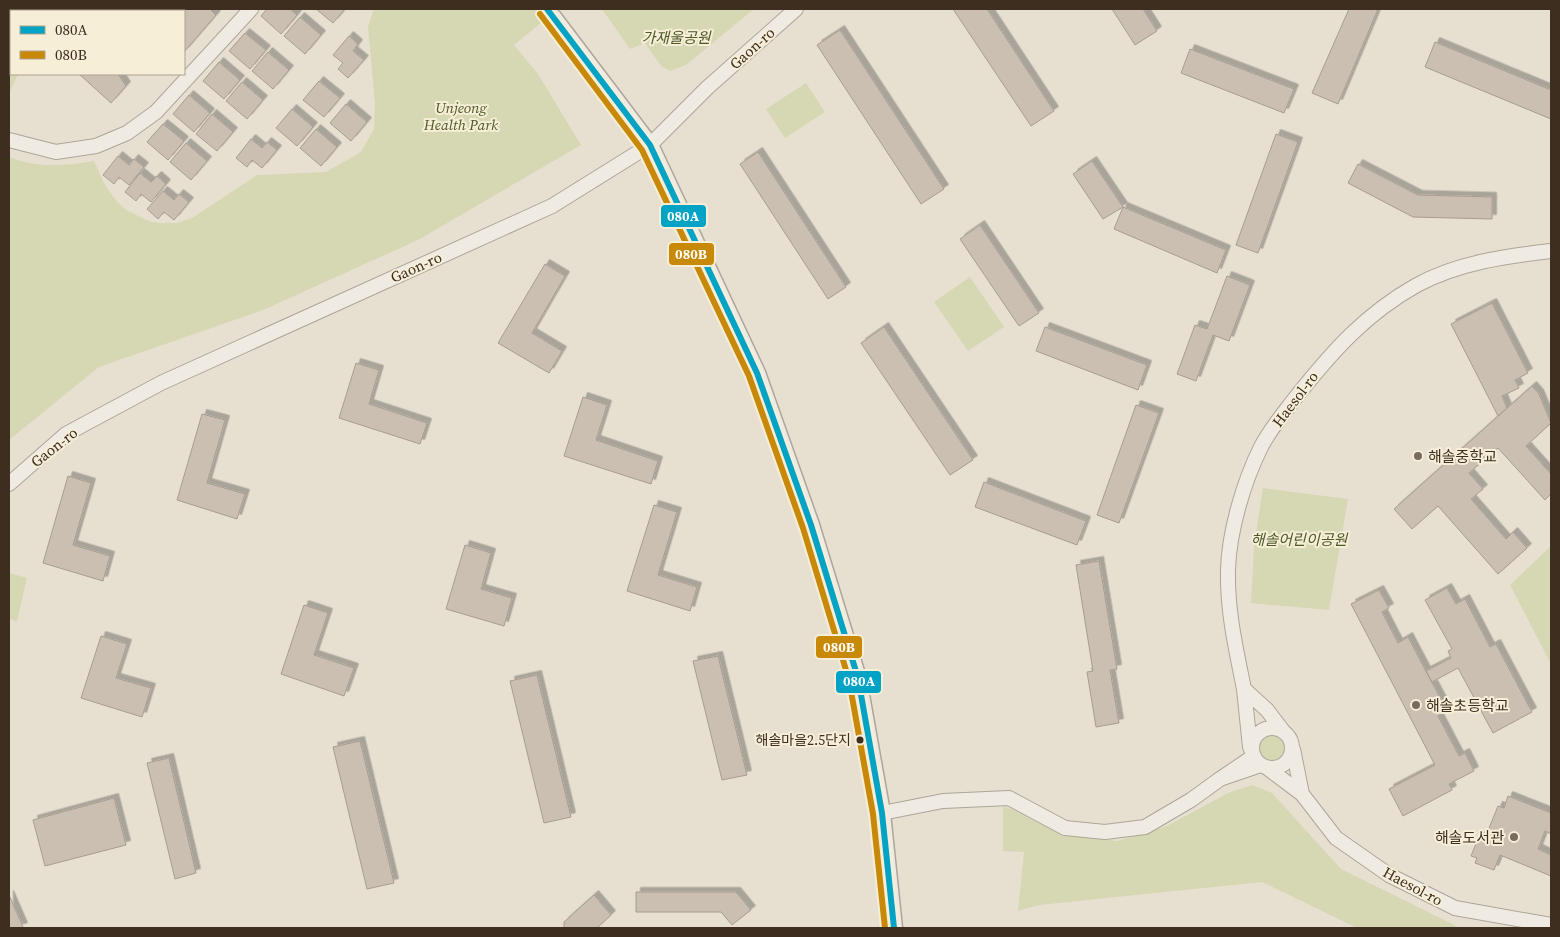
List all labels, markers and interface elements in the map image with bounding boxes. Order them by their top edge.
legend [10,10,185,75]
text: 080A [55,19,88,40]
street label: Gaon-ro [725,22,779,74]
park label: 가재울공원 [641,27,712,48]
text: 080B [55,44,87,65]
park label: Unjeong Health Park [423,97,499,135]
line badge: 080A [660,204,707,228]
text: 080A [667,206,700,226]
line badge: 080B [668,242,715,266]
text: 080B [675,244,707,264]
street label: Gaon-ro [387,246,445,288]
street label: Haesol-ro [1267,367,1323,431]
street label: Gaon-ro [26,422,82,472]
place label: 해솔중학교 [1428,446,1497,467]
marker: 해솔중학교 [1412,450,1424,462]
park label: 해솔어린이공원 [1251,529,1348,550]
line badge: 080B [815,635,863,659]
text: 080B [823,637,855,657]
line badge: 080A [835,670,882,694]
text: 080A [843,671,876,691]
place label: 해솔초등학교 [1426,695,1509,716]
marker: 해솔초등학교 [1410,699,1422,711]
place label: 해솔마을2.5단지 [756,730,851,750]
marker: 해솔마을2.5단지 [855,735,865,745]
place label: 해솔도서관 [1435,827,1504,848]
marker: 해솔도서관 [1508,831,1520,843]
street label: Haesol-ro [1379,861,1447,911]

